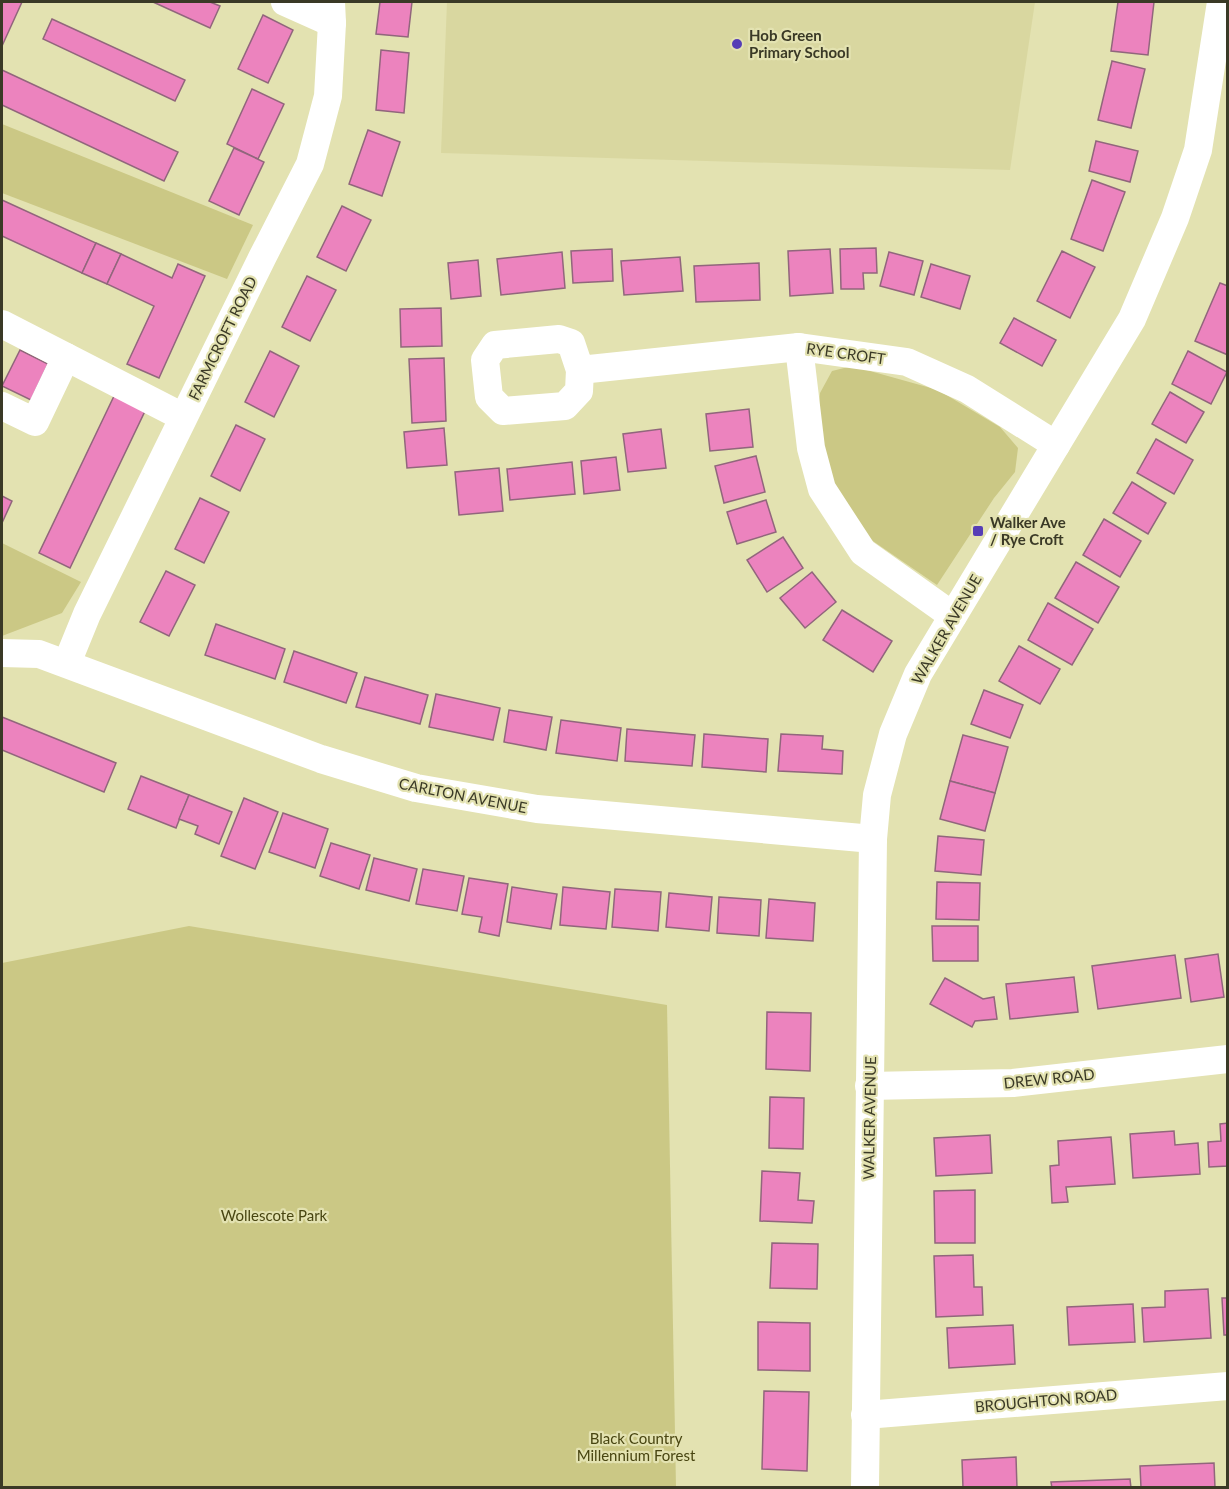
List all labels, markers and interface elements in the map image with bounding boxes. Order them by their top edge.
place label: Hob Green Primary School [749,26,849,61]
marker: Hob Green Primary School [730,37,744,51]
street label: FARMCROFT ROAD [184,273,260,403]
street label: RYE CROFT [805,339,887,367]
place label: Walker Ave / Rye Croft [990,513,1066,548]
marker: Walker Ave / Rye Croft [971,524,985,538]
street label: WALKER AVENUE [907,571,985,687]
street label: CARLTON AVENUE [397,774,529,816]
street label: WALKER AVENUE [859,1056,879,1180]
street label: DREW ROAD [1003,1064,1095,1092]
park label: Wollescote Park [221,1206,328,1224]
street label: BROUGHTON ROAD [974,1385,1118,1415]
park label: Black Country Millennium Forest [577,1429,696,1464]

